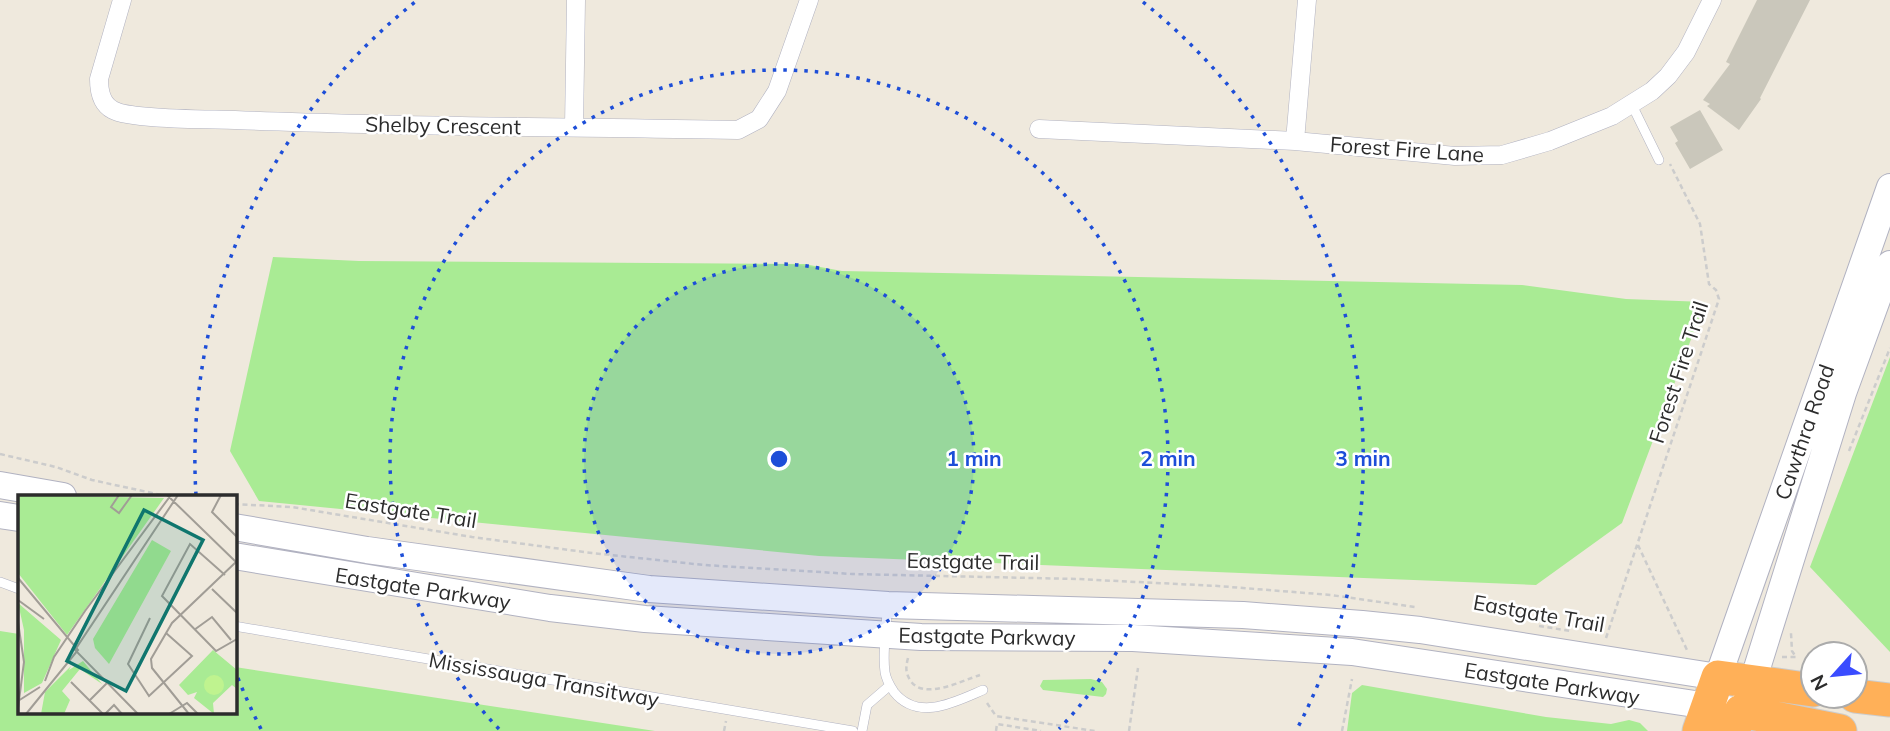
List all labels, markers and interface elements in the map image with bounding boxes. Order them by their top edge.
street label: Shelby Crescent [365,111,521,139]
street label: Forest Fire Lane [1329,131,1485,167]
street label: Forest Fire Trail [1643,298,1713,446]
street label: Cawthra Road [1769,361,1839,503]
text: 1 min [946,445,1002,471]
text: 2 min [1140,445,1196,471]
text: 3 min [1335,445,1391,471]
centre of rings [767,447,791,471]
street label: Eastgate Trail [343,487,479,533]
inset map [18,495,236,714]
street label: Eastgate Trail [906,547,1040,575]
street label: Eastgate Parkway [333,561,513,615]
street label: Eastgate Trail [1471,589,1607,637]
street label: Eastgate Parkway [898,621,1076,651]
north arrow [1799,640,1869,710]
street label: Mississauga Transitway [427,646,661,712]
street label: Eastgate Parkway [1462,656,1642,710]
text: N [1805,671,1833,695]

